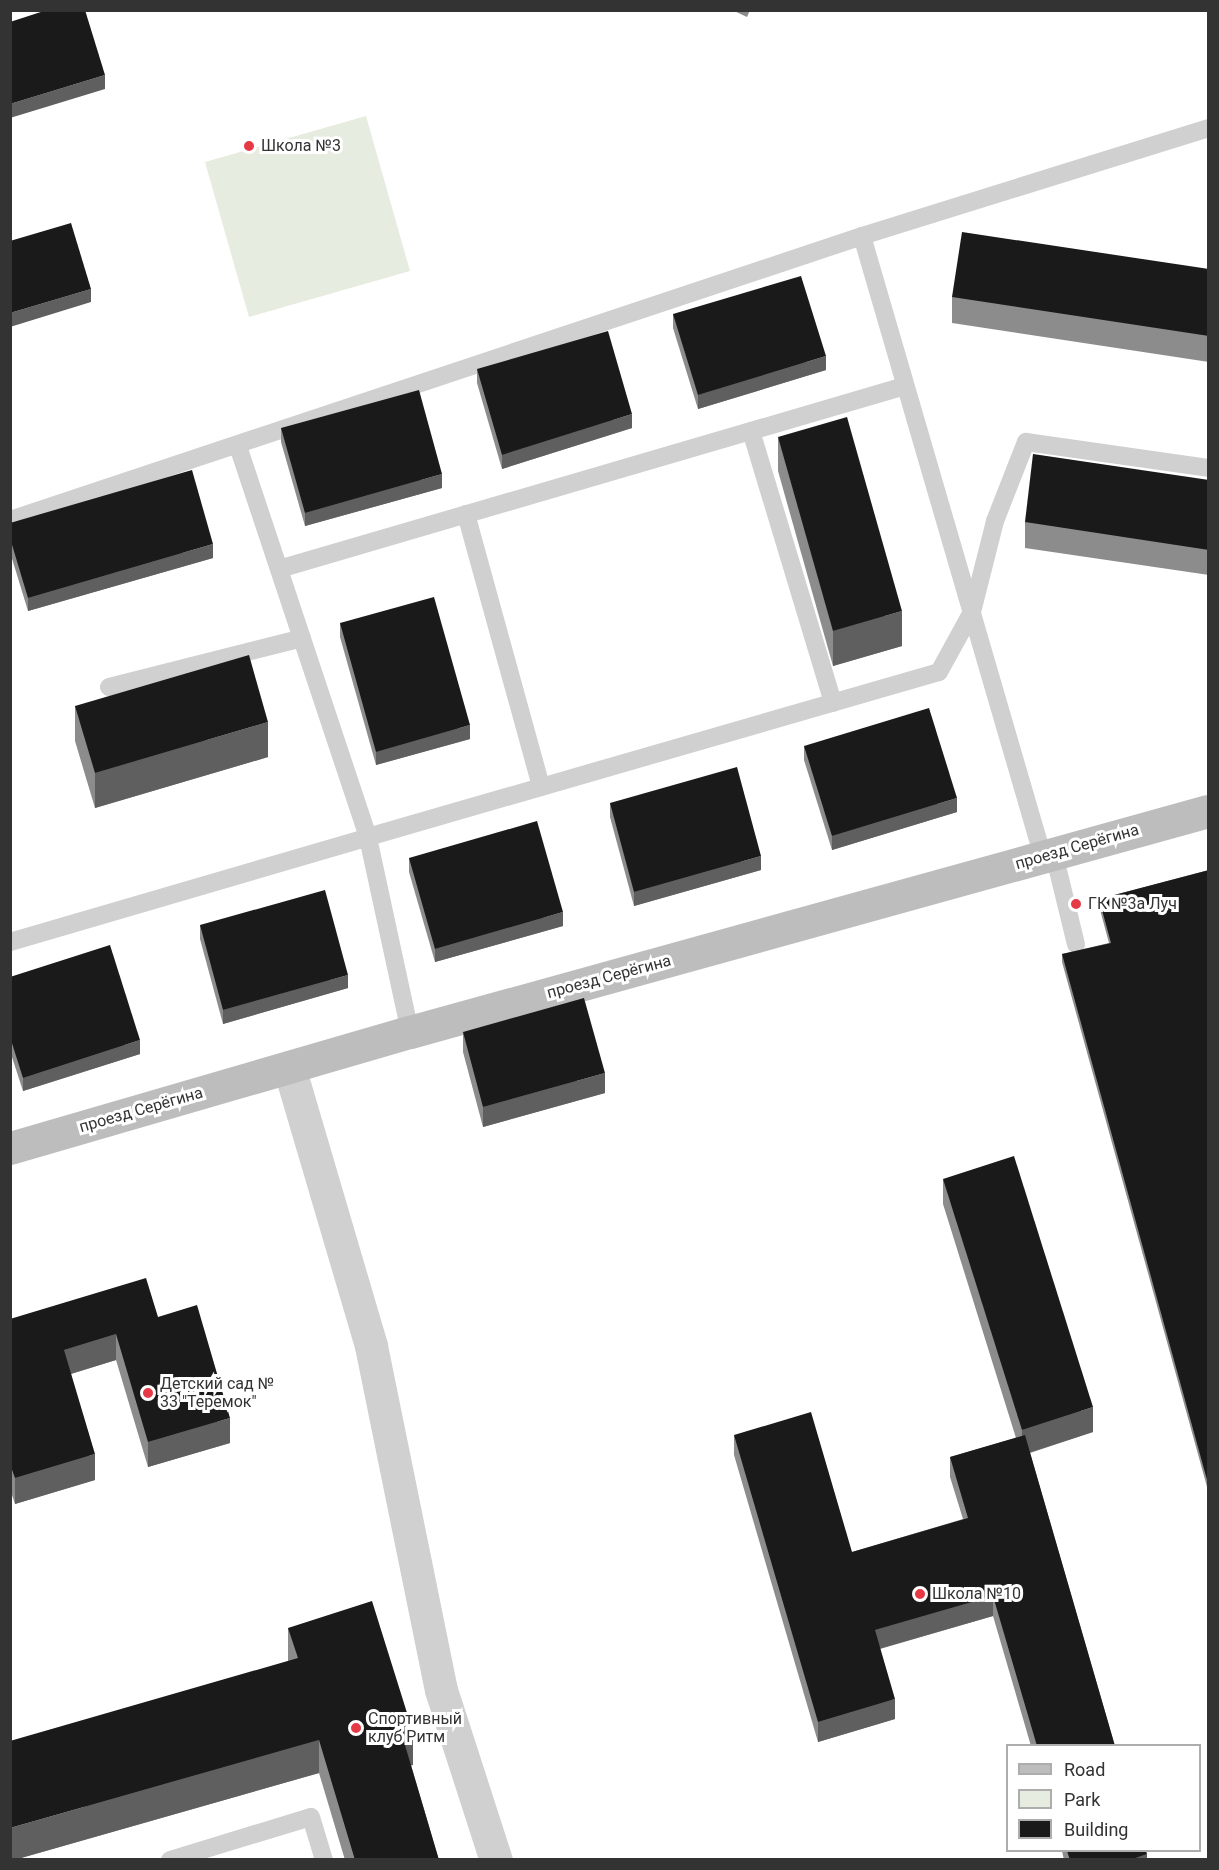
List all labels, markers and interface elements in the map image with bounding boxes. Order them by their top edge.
place label: Школа №3 [261,136,341,156]
marker: Школа №3 [242,139,256,153]
street label: проезд Серёгина [1013,820,1141,874]
place label: ГК №3а Луч [1088,894,1177,914]
marker: ГК №3а Луч [1069,897,1083,911]
street label: проезд Серёгина [545,951,673,1003]
street label: проезд Серёгина [77,1083,205,1137]
place label: Детский сад № 33 "Теремок" [160,1374,274,1412]
marker: Детский сад № 33 "Теремок" [141,1386,155,1400]
place label: Школа №10 [932,1584,1021,1604]
marker: Школа №10 [913,1587,927,1601]
place label: Спортивный клуб Ритм [368,1709,462,1747]
marker: Спортивный клуб Ритм [349,1721,363,1735]
legend [1006,1744,1201,1852]
text: Road [1064,1759,1105,1780]
text: Park [1064,1789,1100,1810]
text: Building [1064,1819,1128,1840]

